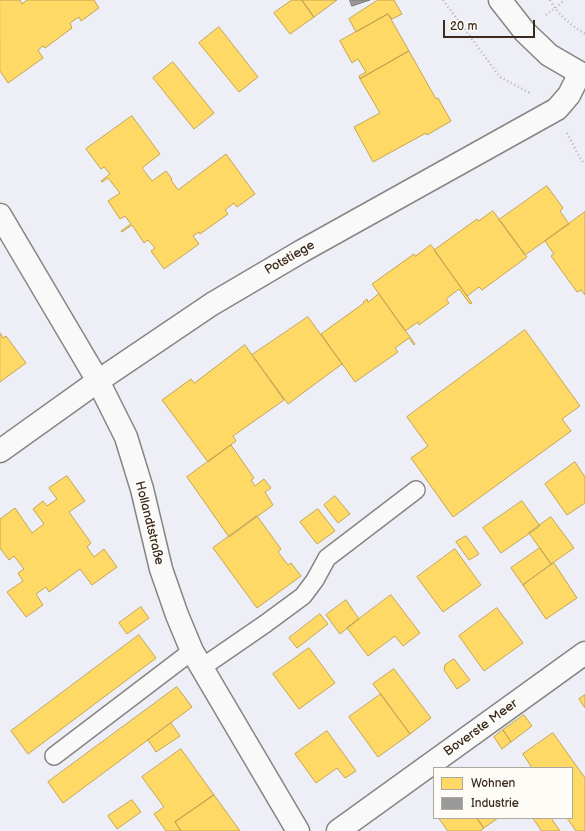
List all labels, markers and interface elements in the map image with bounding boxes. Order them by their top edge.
scale bar [445,12,537,38]
text: 20 m [450,19,477,34]
street label: Potstiege [262,237,318,279]
street label: Hollandtstraße [131,479,167,567]
street label: Boverste Meer [441,696,521,760]
legend [433,767,573,819]
text: Wohnen [471,776,515,791]
text: Industrie [471,796,519,811]

